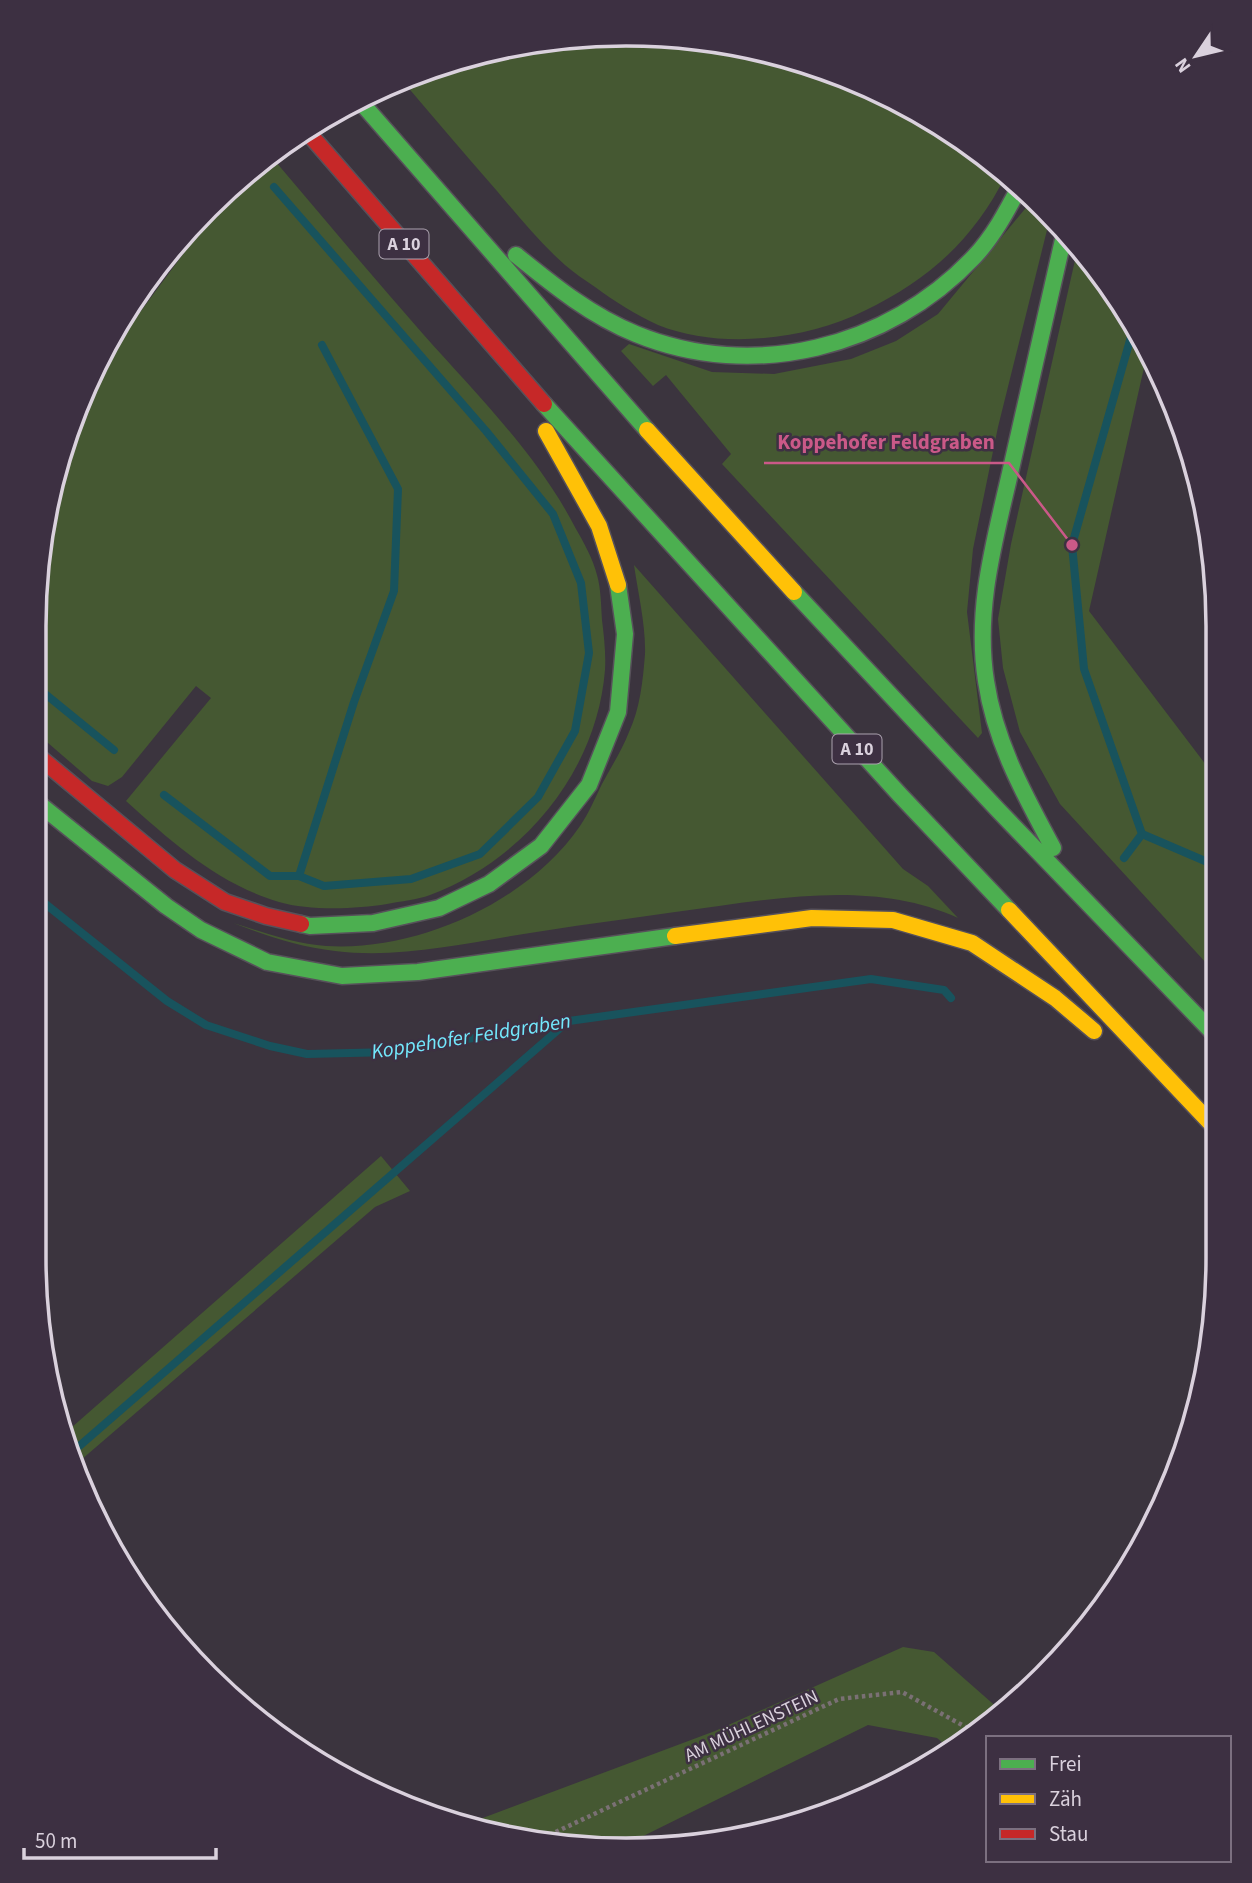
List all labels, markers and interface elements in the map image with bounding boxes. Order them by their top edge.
north arrow [1161,21,1231,91]
text: N [1169,52,1198,78]
road number: A 10 [380,230,428,258]
callout: Koppehofer Feldgraben [764,421,1009,463]
text: Koppehofer Feldgraben [777,427,995,457]
road number: A 10 [832,734,882,764]
water label: Koppehofer Feldgraben [369,1005,573,1067]
street label: AM MÜHLENSTEIN [680,1683,823,1769]
legend [986,1736,1231,1862]
text: Frei [1049,1749,1082,1779]
text: Zäh [1049,1784,1082,1814]
scale bar [24,1816,217,1860]
text: Stau [1049,1819,1088,1849]
text: 50 m [35,1826,77,1856]

